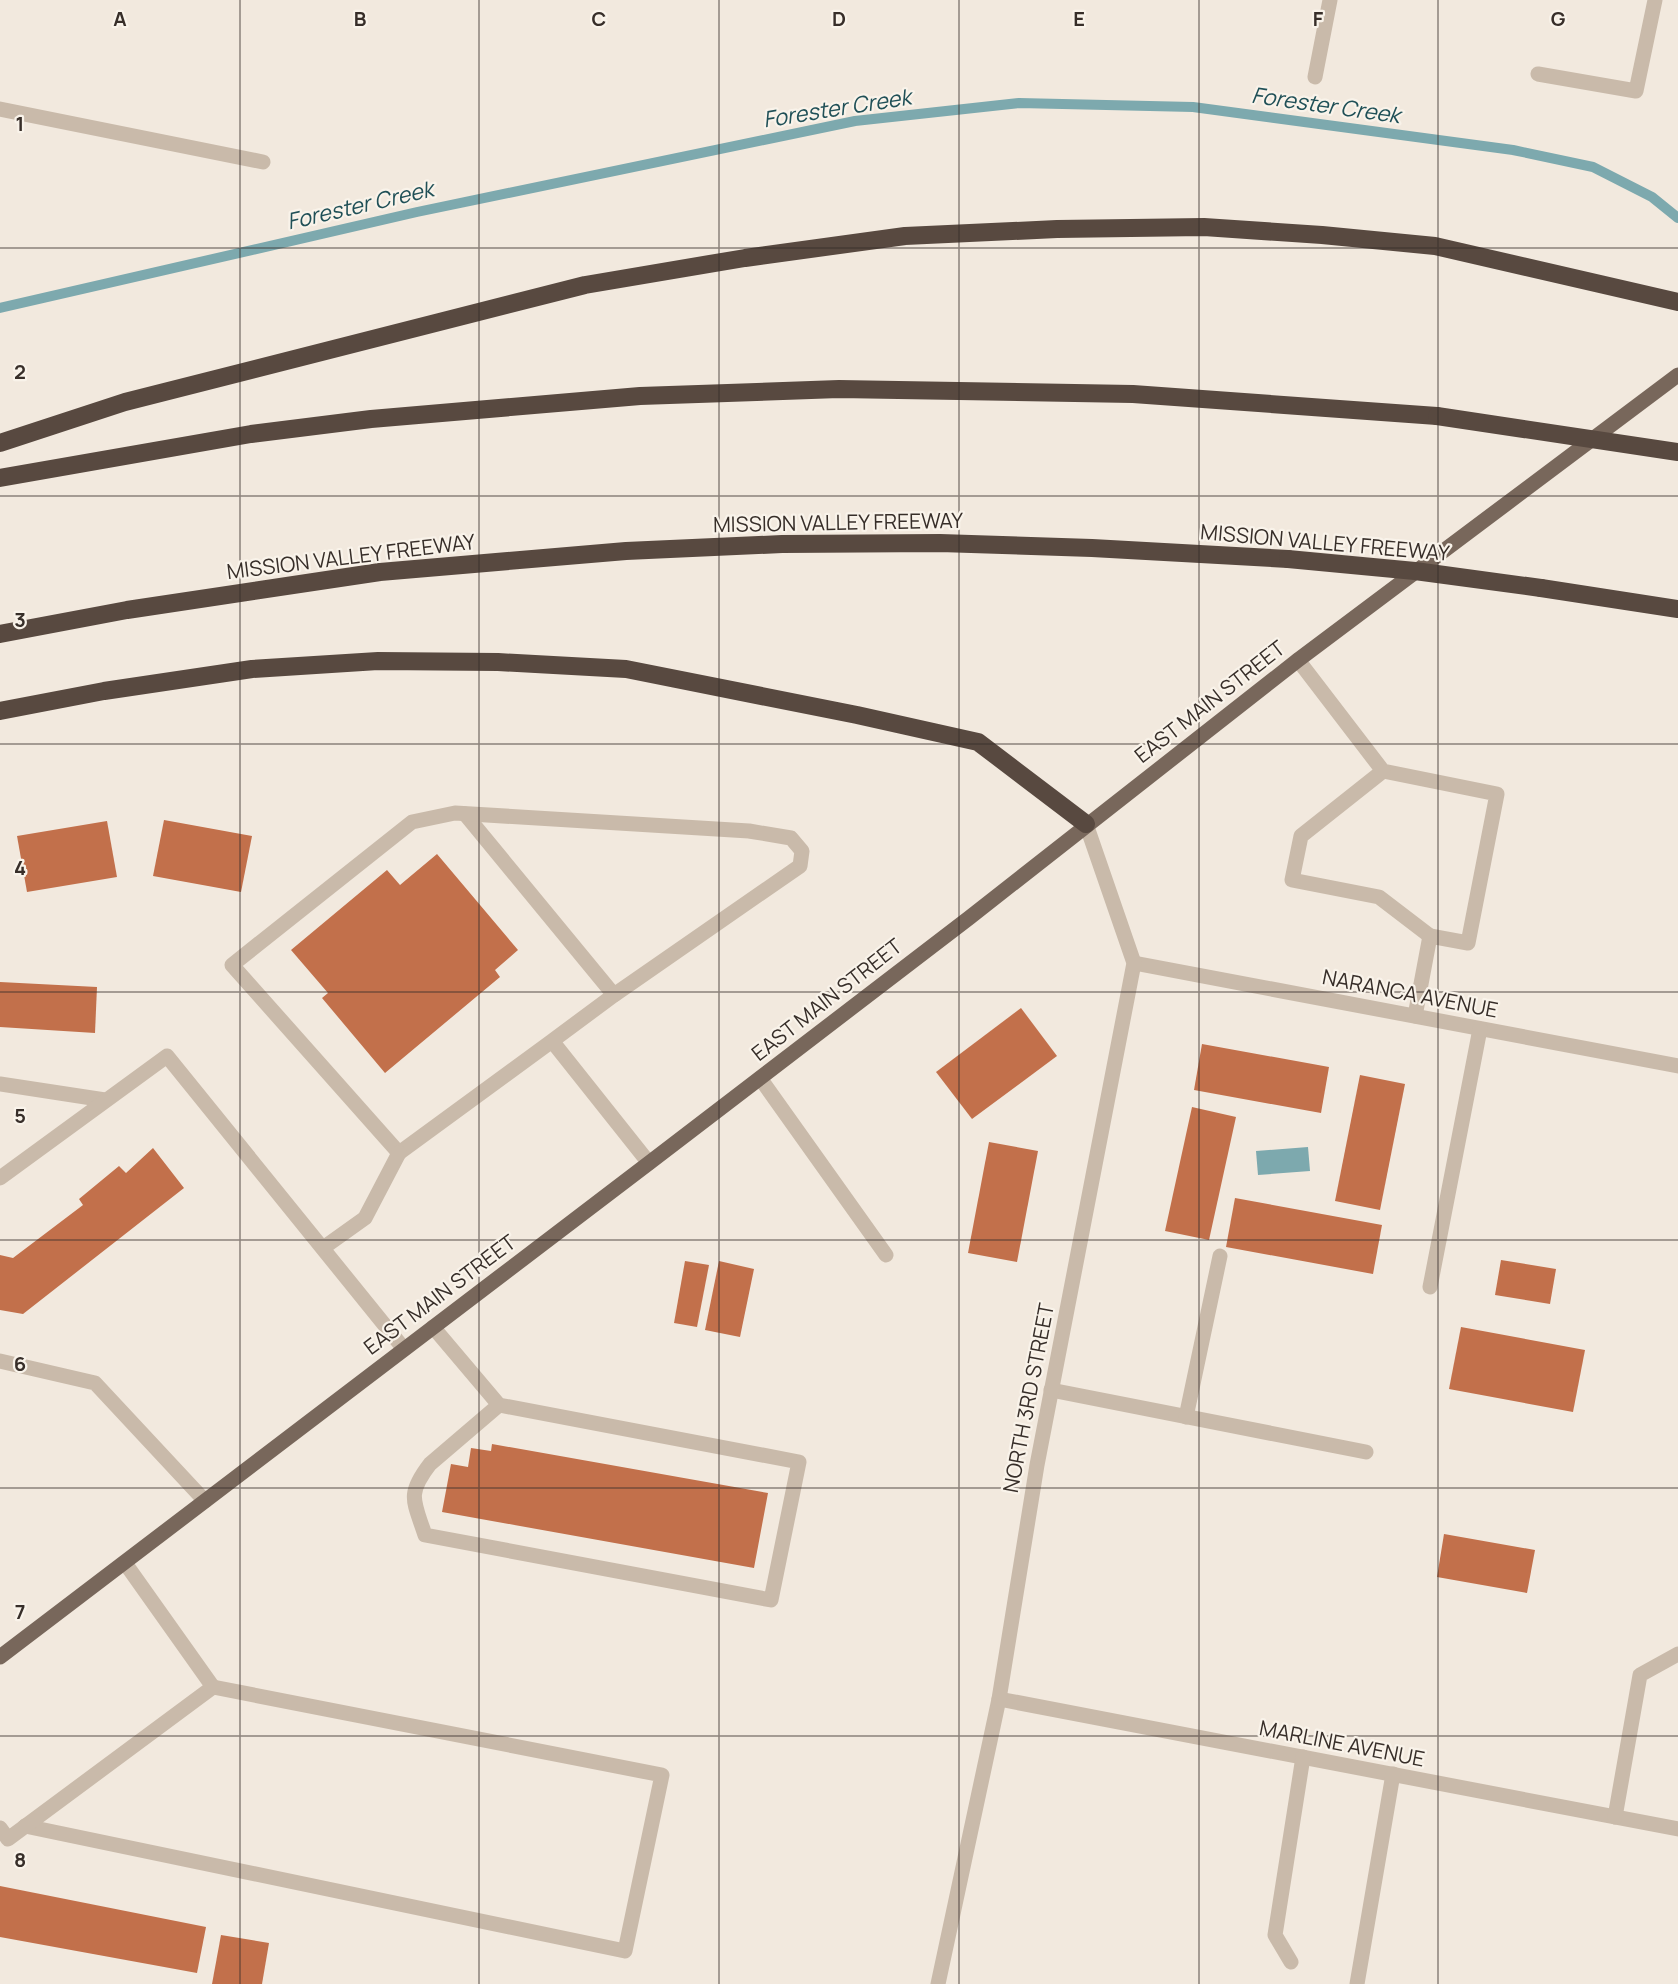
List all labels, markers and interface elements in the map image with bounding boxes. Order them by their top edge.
text: A [113,5,127,32]
text: B [354,5,367,32]
text: C [592,5,606,32]
text: D [832,5,846,32]
text: E [1073,5,1085,32]
text: F [1313,5,1324,32]
text: G [1551,5,1566,32]
water label: Forester Creek [1250,80,1405,131]
water label: Forester Creek [761,81,916,135]
text: 1 [16,110,24,137]
water label: Forester Creek [284,173,439,236]
text: 2 [14,358,26,385]
street label: MISSION VALLEY FREEWAY [713,506,964,538]
street label: MISSION VALLEY FREEWAY [1199,517,1451,567]
street label: MISSION VALLEY FREEWAY [225,527,477,585]
text: 3 [14,606,26,633]
street label: EAST MAIN STREET [1128,633,1291,769]
text: 4 [14,854,26,881]
street label: EAST MAIN STREET [745,931,908,1067]
street label: NARANCA AVENUE [1320,962,1500,1024]
text: 5 [14,1102,26,1129]
street label: EAST MAIN STREET [358,1228,521,1361]
street label: NORTH 3RD STREET [996,1300,1060,1495]
text: 6 [14,1350,26,1377]
text: 7 [15,1598,25,1625]
street label: MARLINE AVENUE [1257,1713,1427,1773]
text: 8 [14,1846,26,1873]

